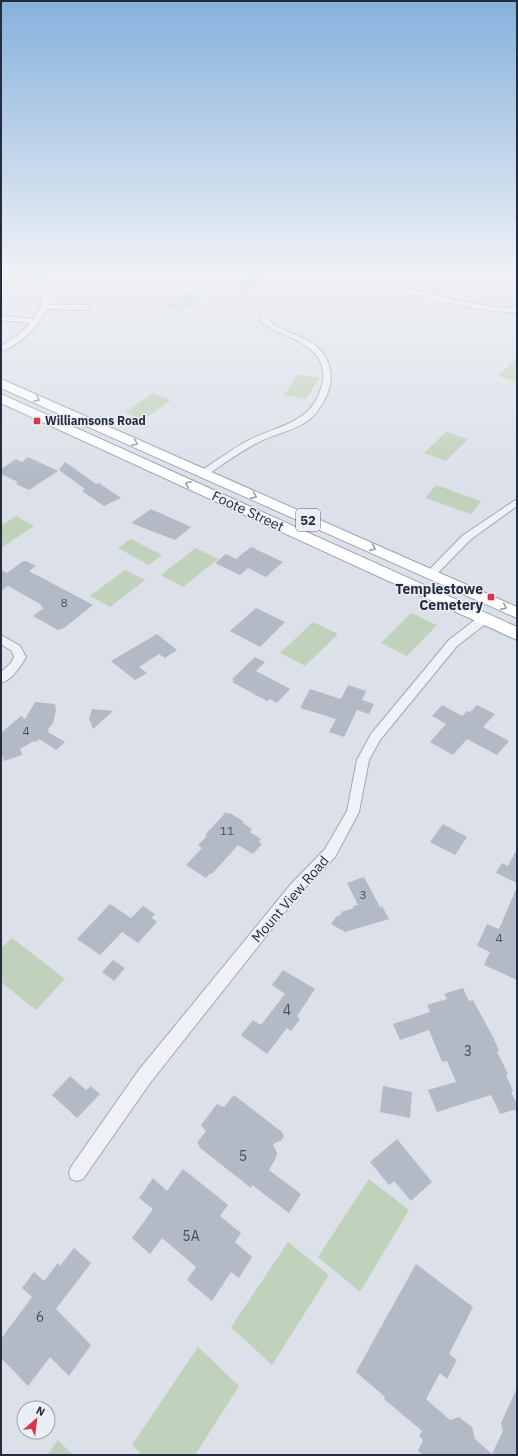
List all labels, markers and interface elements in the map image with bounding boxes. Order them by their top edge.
one-way arrow [32,394,40,402]
place label: Williamsons Road [45,413,146,428]
marker: Williamsons Road [32,416,42,426]
one-way arrow [131,438,139,446]
one-way arrow [185,481,193,489]
street label: Foote Street [209,486,287,536]
one-way arrow [250,491,257,499]
road number: 52 [296,509,320,531]
one-way arrow [369,544,376,552]
place label: Templestowe Cemetery [395,580,484,614]
marker: Templestowe Cemetery [486,592,496,602]
house number: 8 [60,595,68,610]
one-way arrow [500,602,508,610]
house number: 4 [22,723,30,738]
house number: 11 [220,823,234,838]
street label: Mount View Road [247,852,333,946]
house number: 3 [359,887,367,902]
house number: 4 [495,930,503,945]
house number: 4 [283,1001,291,1019]
house number: 3 [464,1042,472,1060]
house number: 5 [239,1147,247,1165]
house number: 5A [182,1227,200,1245]
house number: 6 [36,1308,44,1326]
north arrow [16,1400,56,1440]
text: N [34,1403,48,1419]

